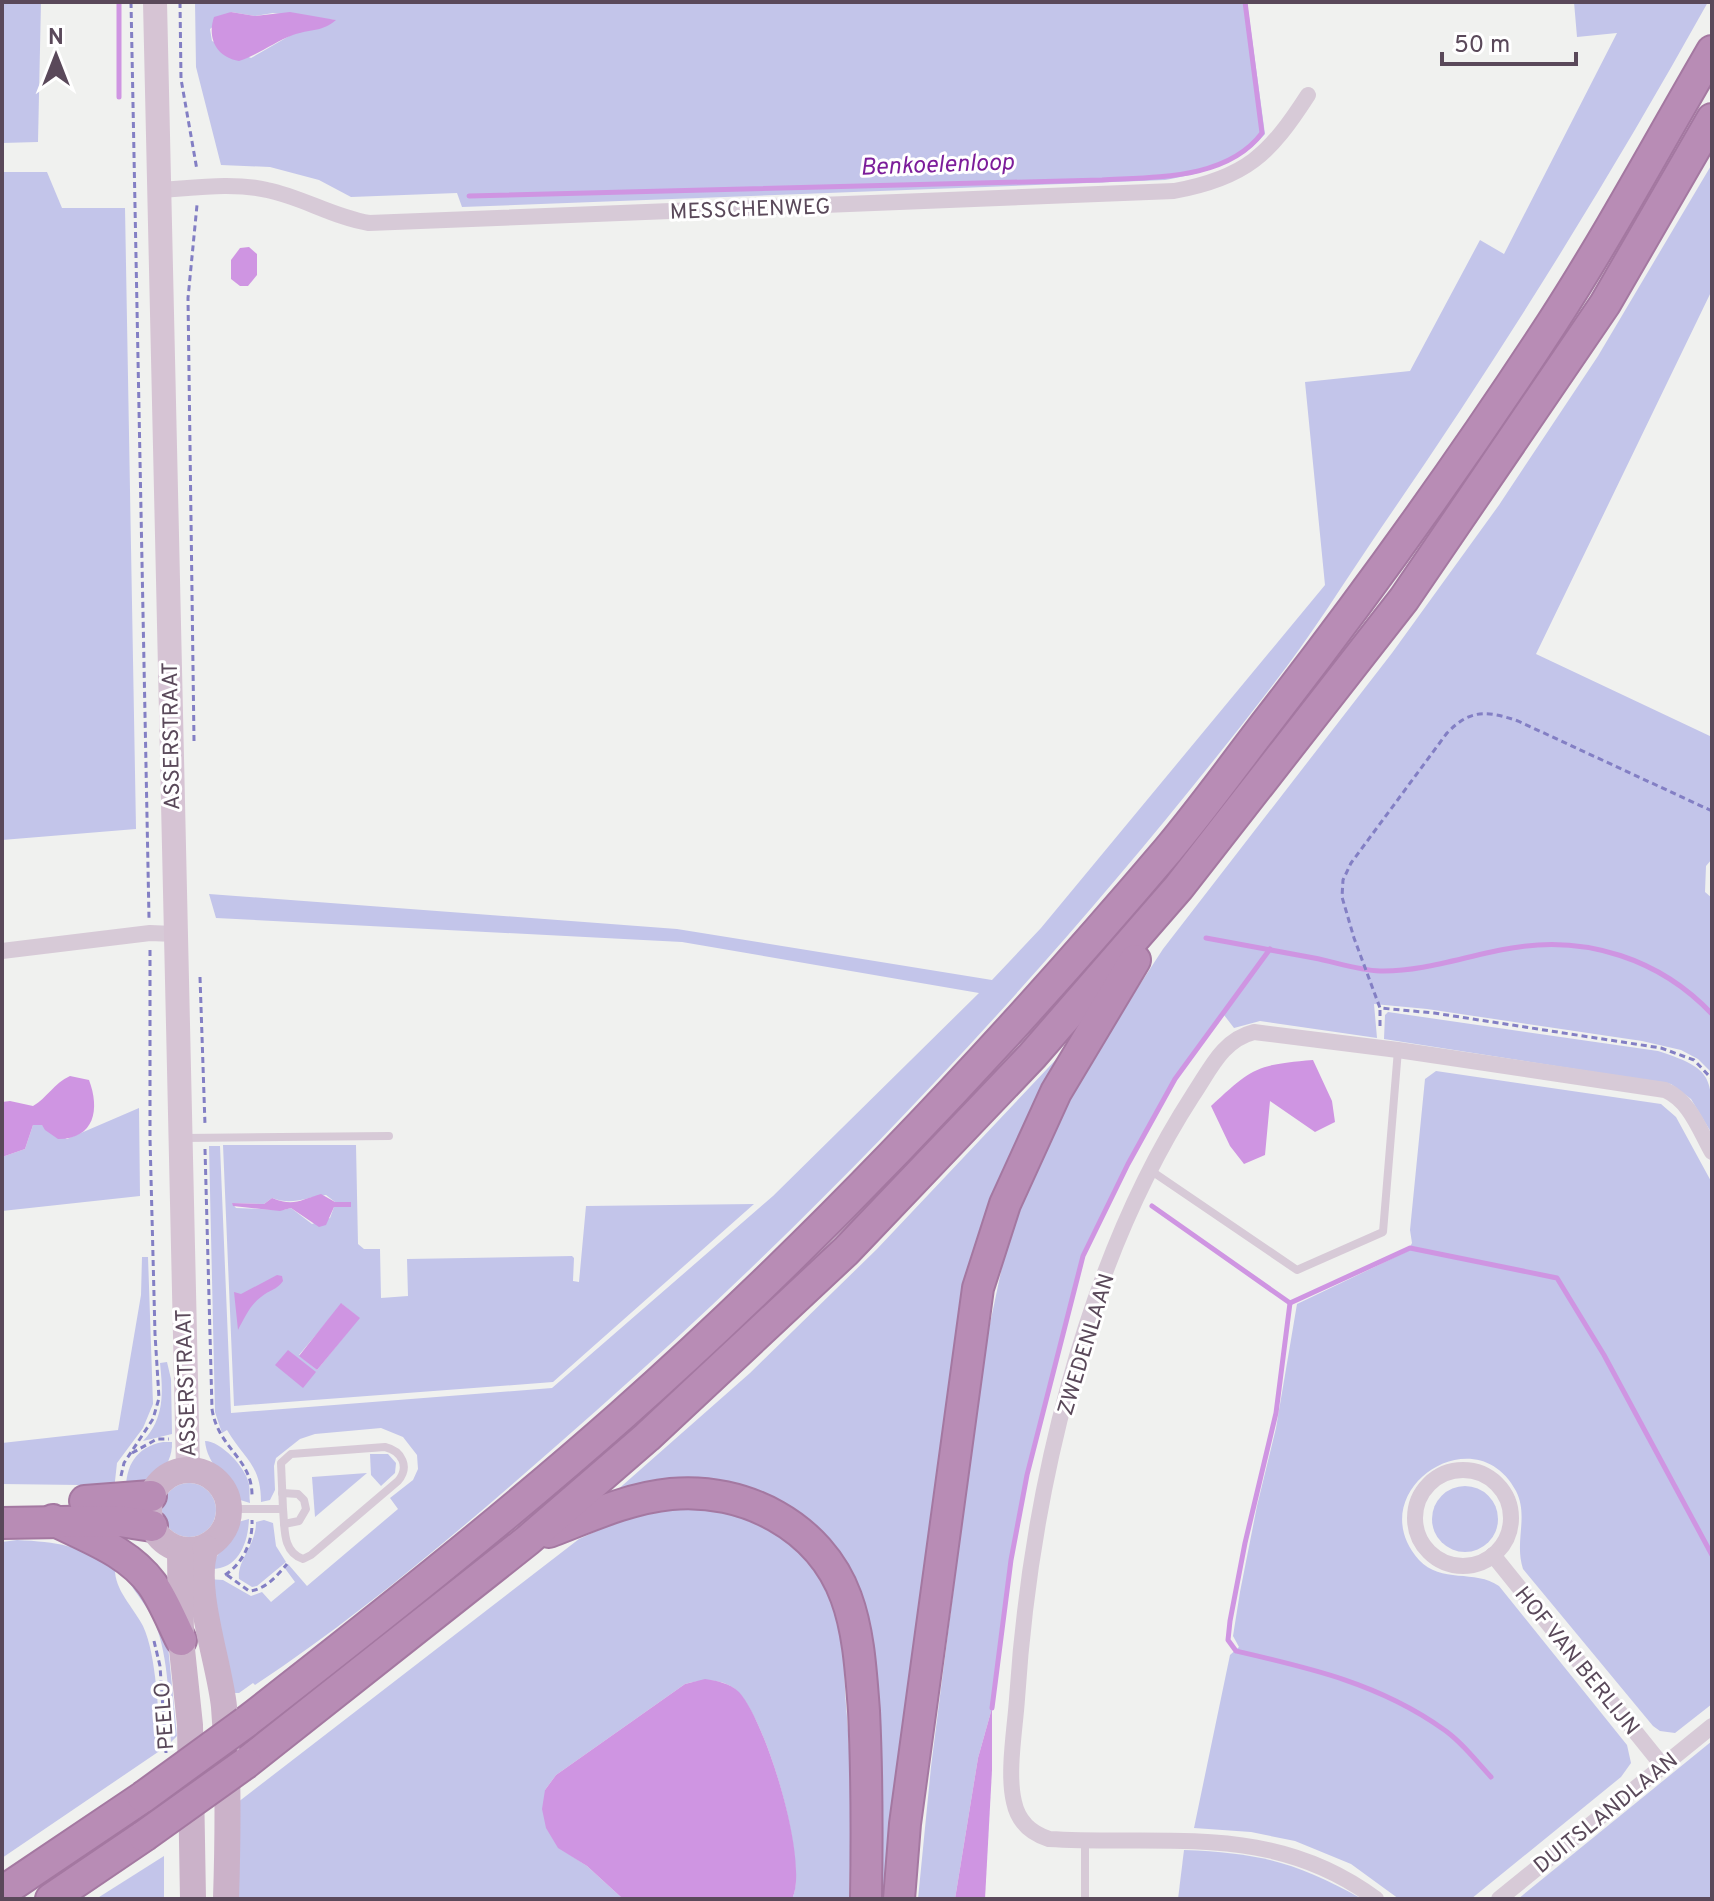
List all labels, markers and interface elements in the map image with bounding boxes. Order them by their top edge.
north arrow [16,16,96,96]
scale bar [1442,16,1576,66]
text: N [48,25,64,52]
text: 50 m [1454,31,1510,61]
water label: Benkoelenloop [860,148,1015,184]
street label: MESSCHENWEG [669,194,831,227]
street label: ASSERSTRAAT [158,662,187,810]
street label: ZWEDENLAAN [1053,1271,1122,1419]
street label: ASSERSTRAAT [171,1308,204,1457]
street label: HOF VAN BERLIJN [1508,1582,1644,1741]
street label: PEELO [150,1681,181,1751]
street label: DUITSLANDLAAN [1529,1748,1684,1880]

